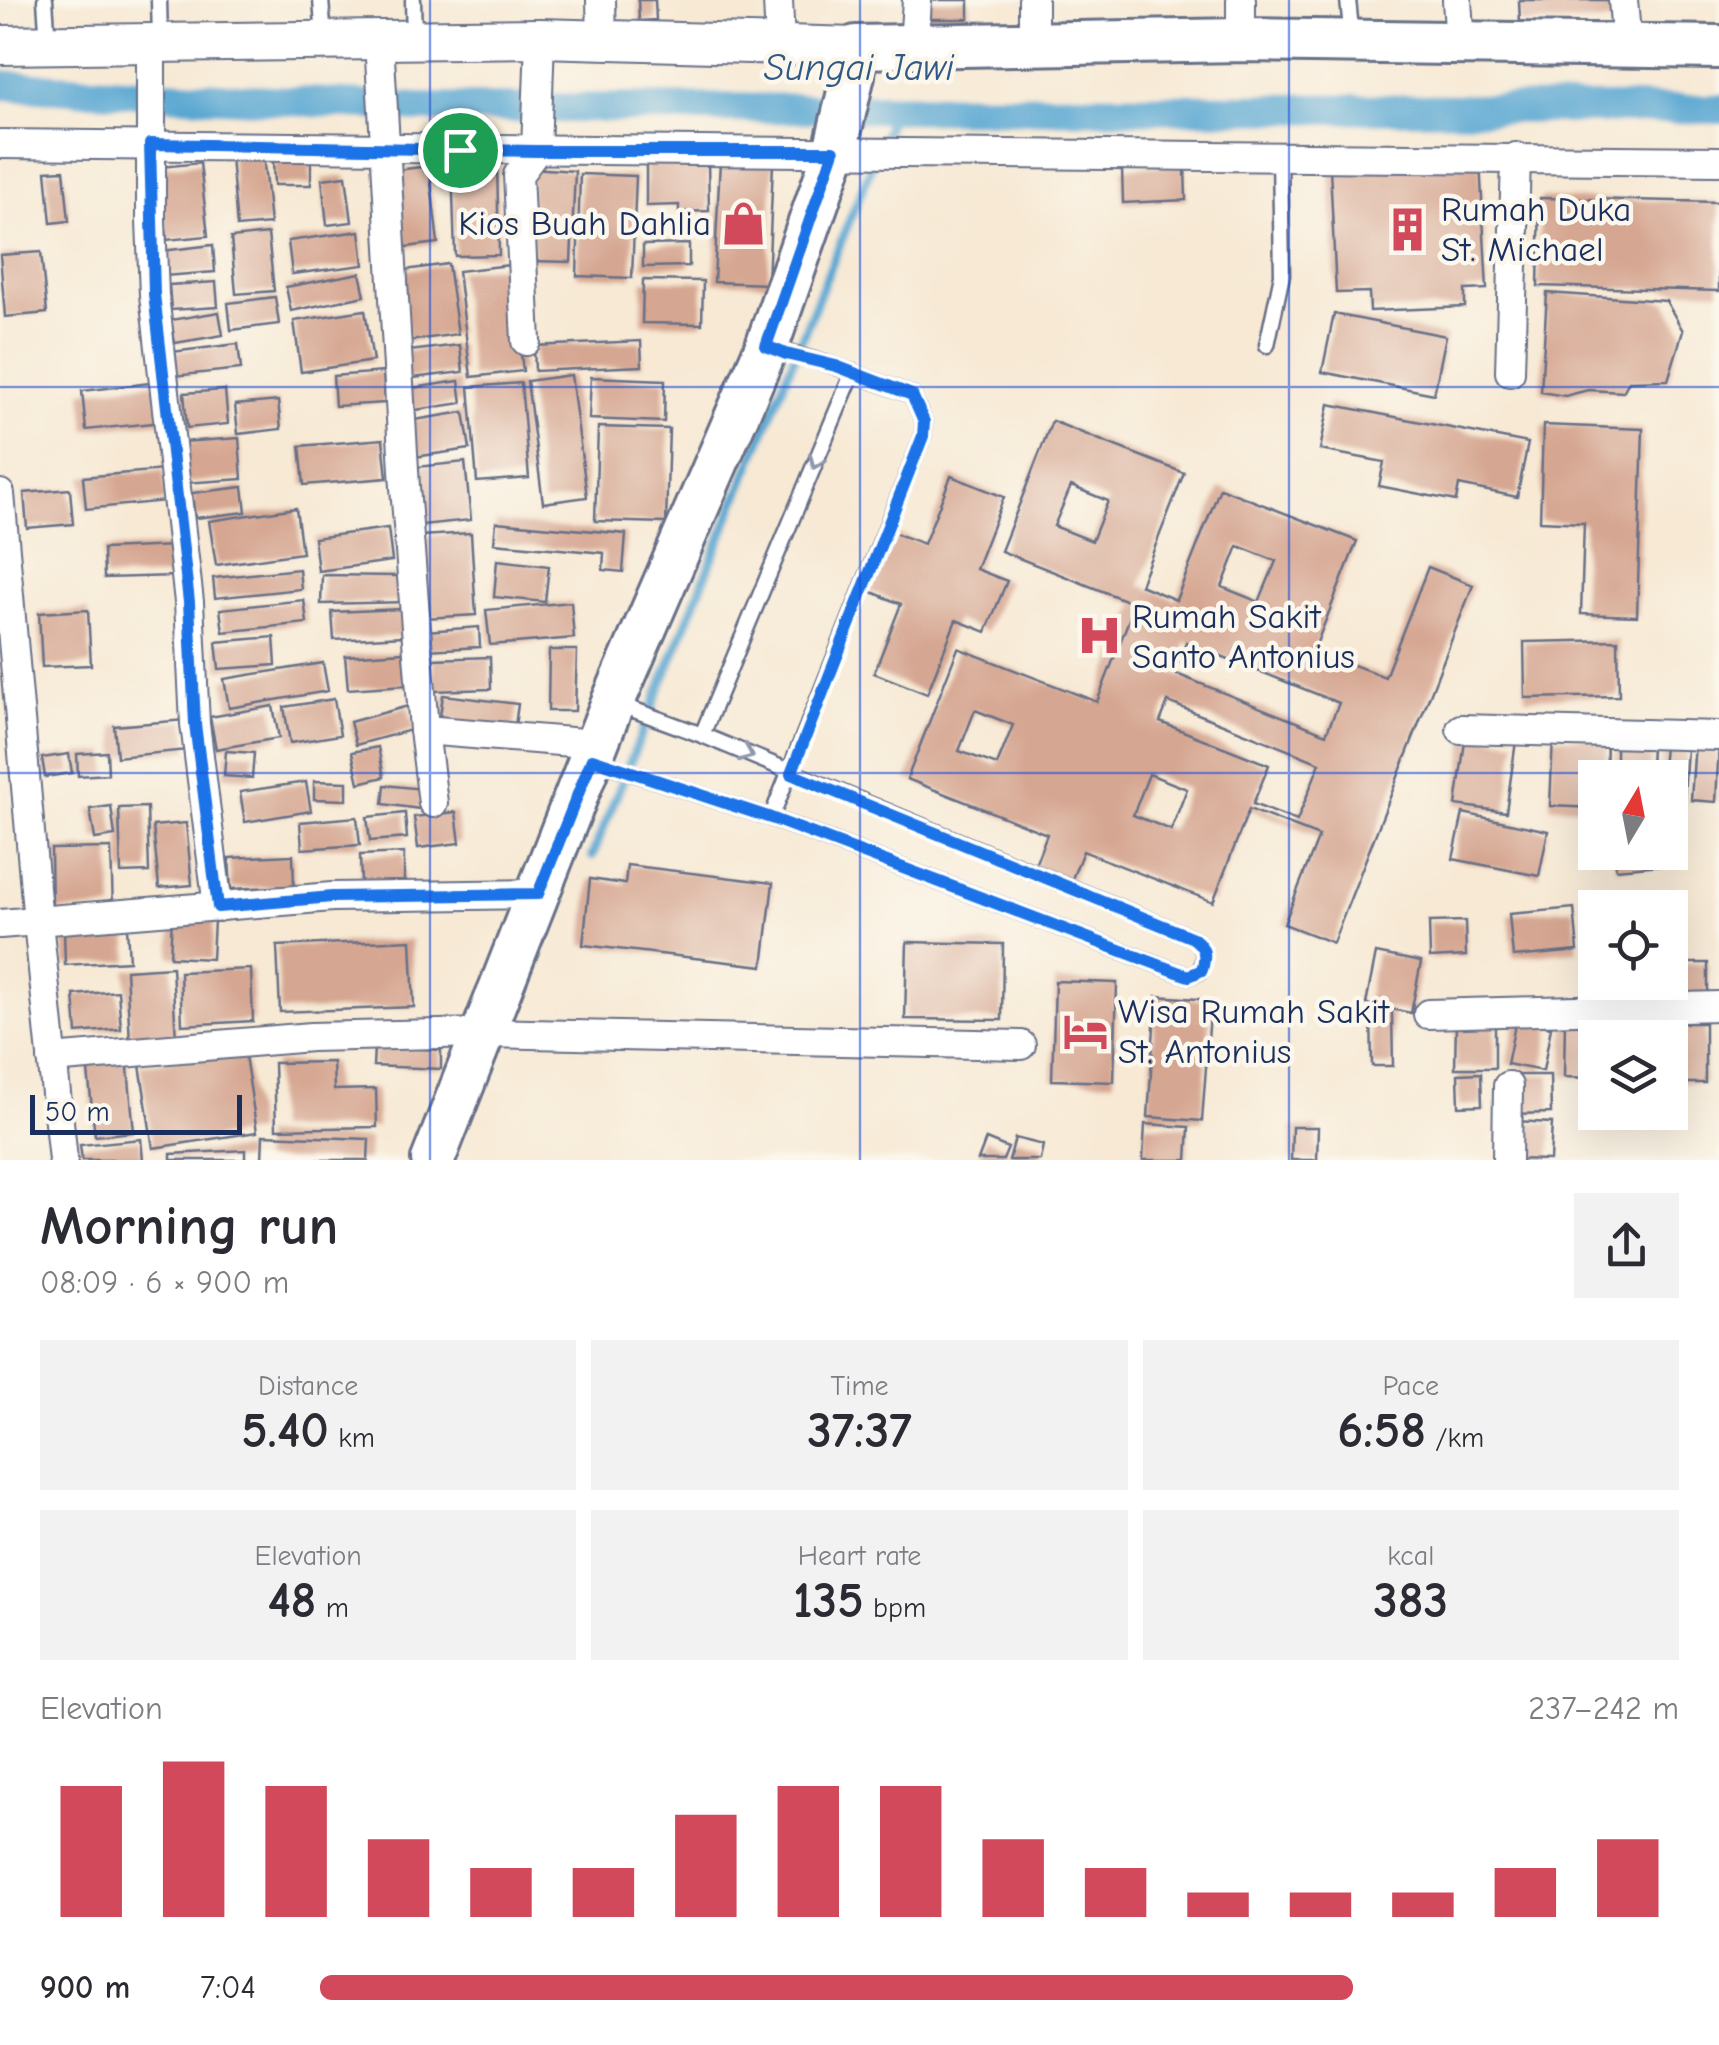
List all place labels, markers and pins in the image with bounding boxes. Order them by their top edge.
pin [418,108,503,193]
place label: Rumah Duka St. Michael [1441,189,1631,270]
shop icon: Kios Buah Dahlia [720,199,768,247]
place label: Kios Buah Dahlia [458,203,711,244]
building icon: Rumah Duka St. Michael [1384,205,1432,253]
place label: Rumah Sakit Santo Antonius [1132,596,1355,677]
hospital icon: Rumah Sakit Santo Antonius [1075,612,1123,660]
place label: Wisa Rumah Sakit St. Antonius [1118,991,1390,1072]
hotel icon: Wisa Rumah Sakit St. Antonius [1061,1007,1109,1055]

